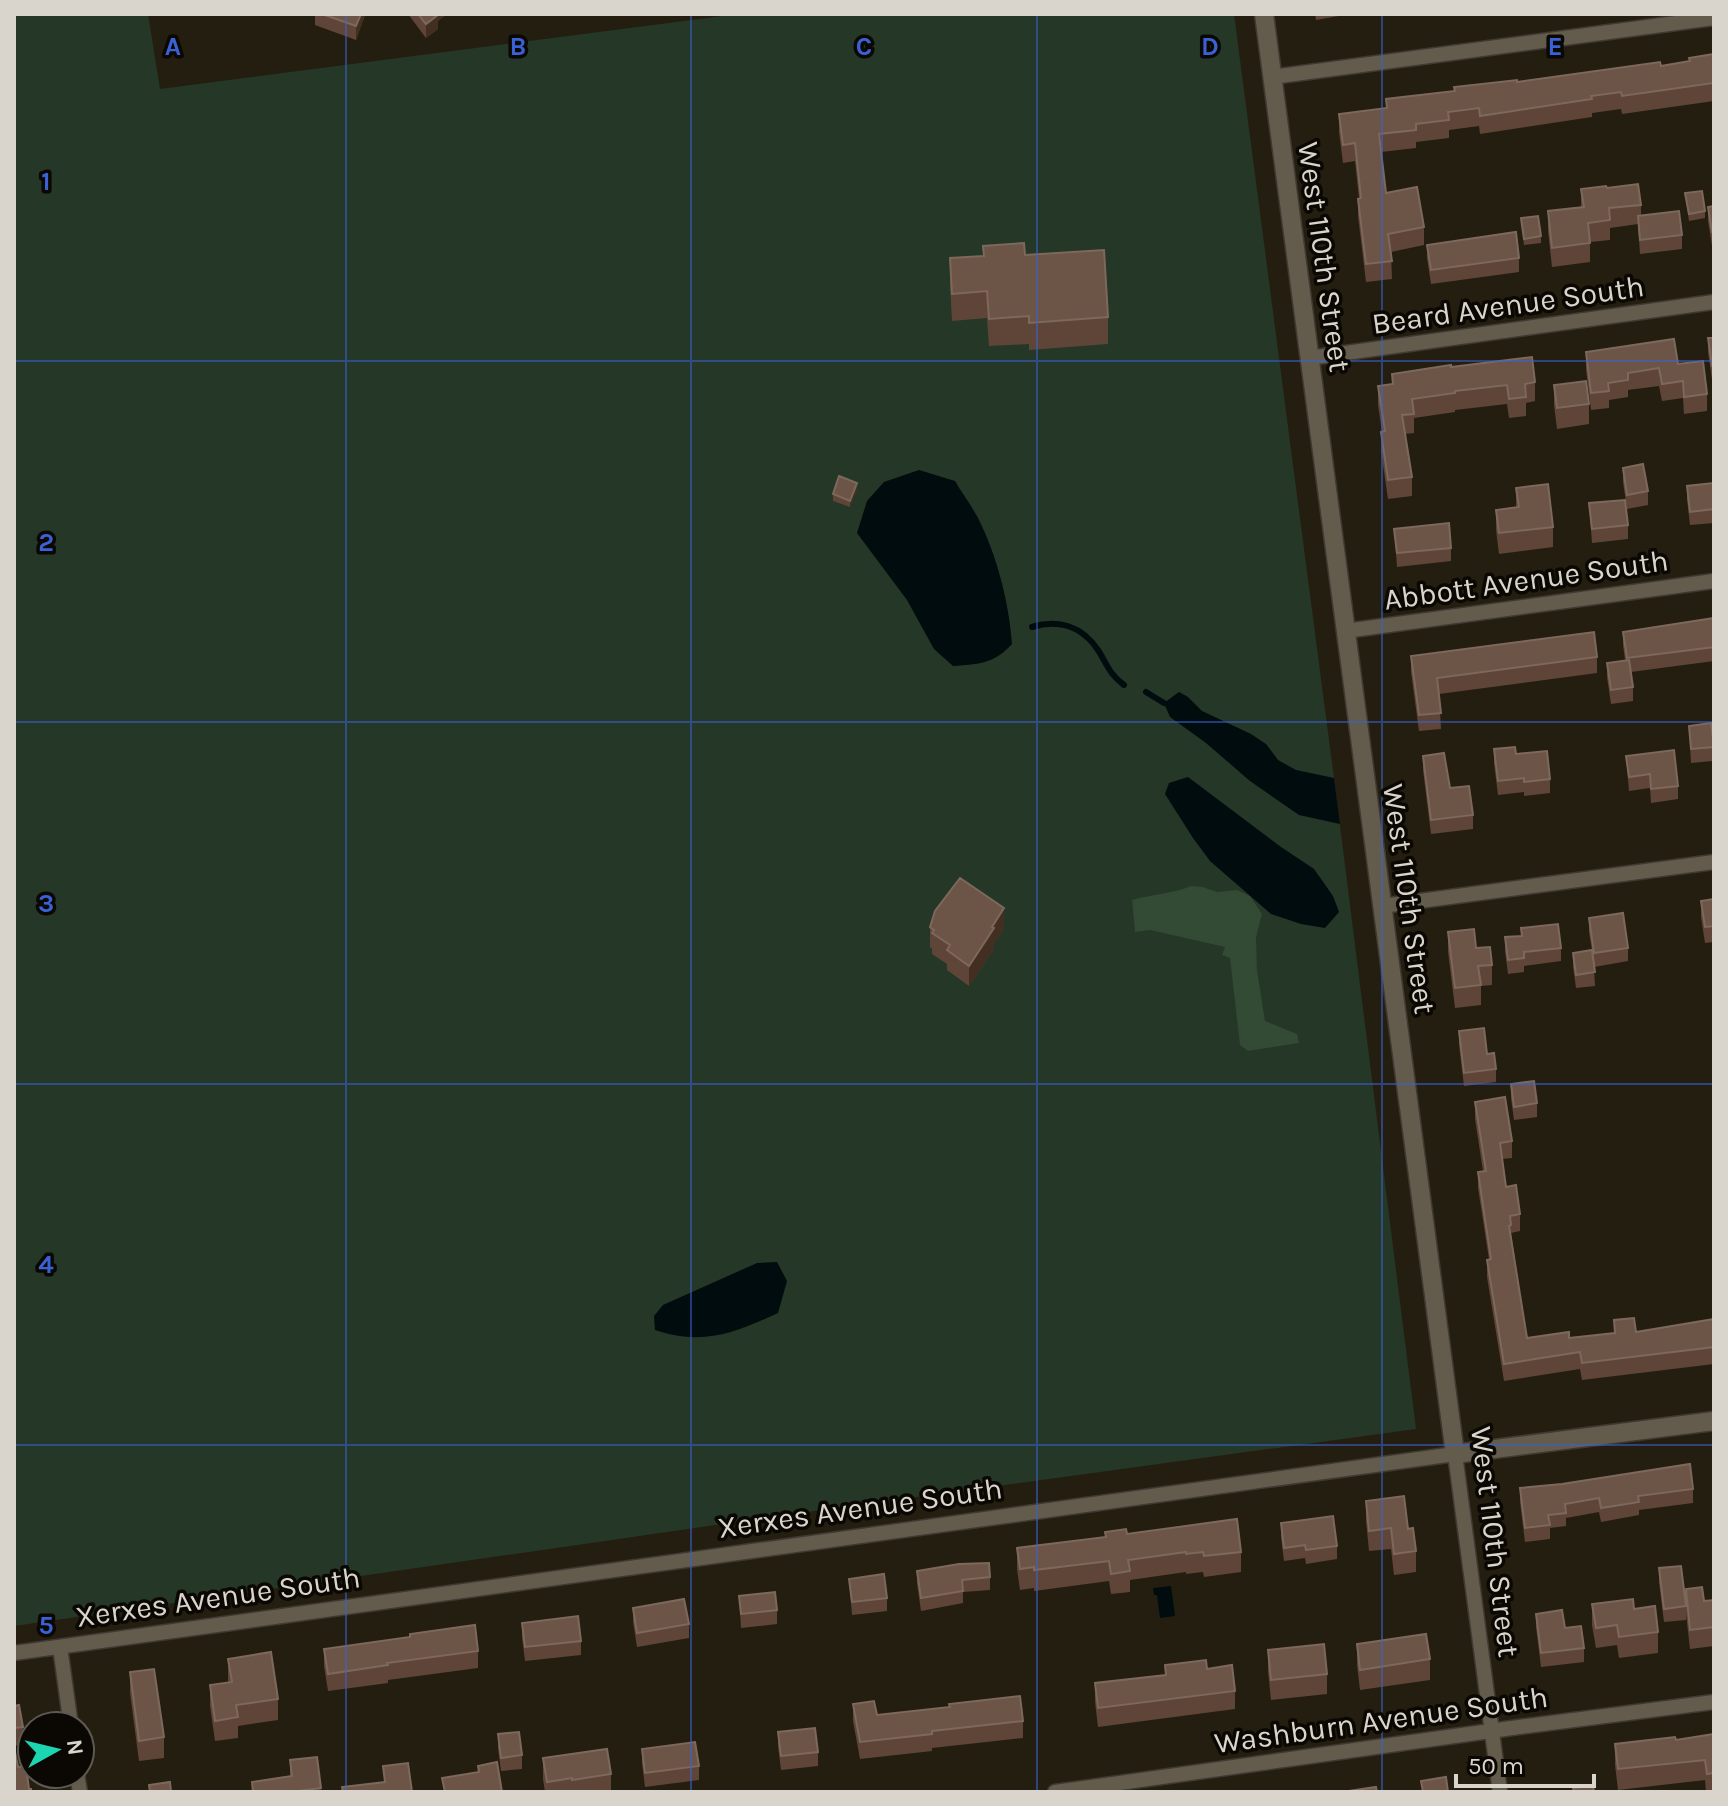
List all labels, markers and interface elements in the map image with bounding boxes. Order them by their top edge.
text: A [165,31,181,62]
text: B [510,31,526,62]
text: C [856,31,872,62]
text: D [1201,31,1219,62]
text: E [1547,31,1563,62]
street label: West 110th Street [1290,140,1358,374]
text: 1 [41,166,51,197]
street label: Beard Avenue South [1370,268,1646,342]
text: 2 [38,527,54,558]
street label: Abbott Avenue South [1381,542,1671,618]
street label: West 110th Street [1375,782,1443,1016]
text: 3 [38,888,54,919]
text: 4 [38,1249,54,1280]
street label: West 110th Street [1463,1425,1527,1659]
street label: Xerxes Avenue South [715,1470,1005,1546]
street label: Xerxes Avenue South [73,1559,363,1635]
text: 5 [38,1610,54,1641]
street label: Washburn Avenue South [1212,1679,1550,1761]
north arrow [16,1710,96,1790]
text: N [61,1738,89,1757]
scale bar [1456,1738,1594,1788]
text: 50 m [1468,1752,1524,1780]

